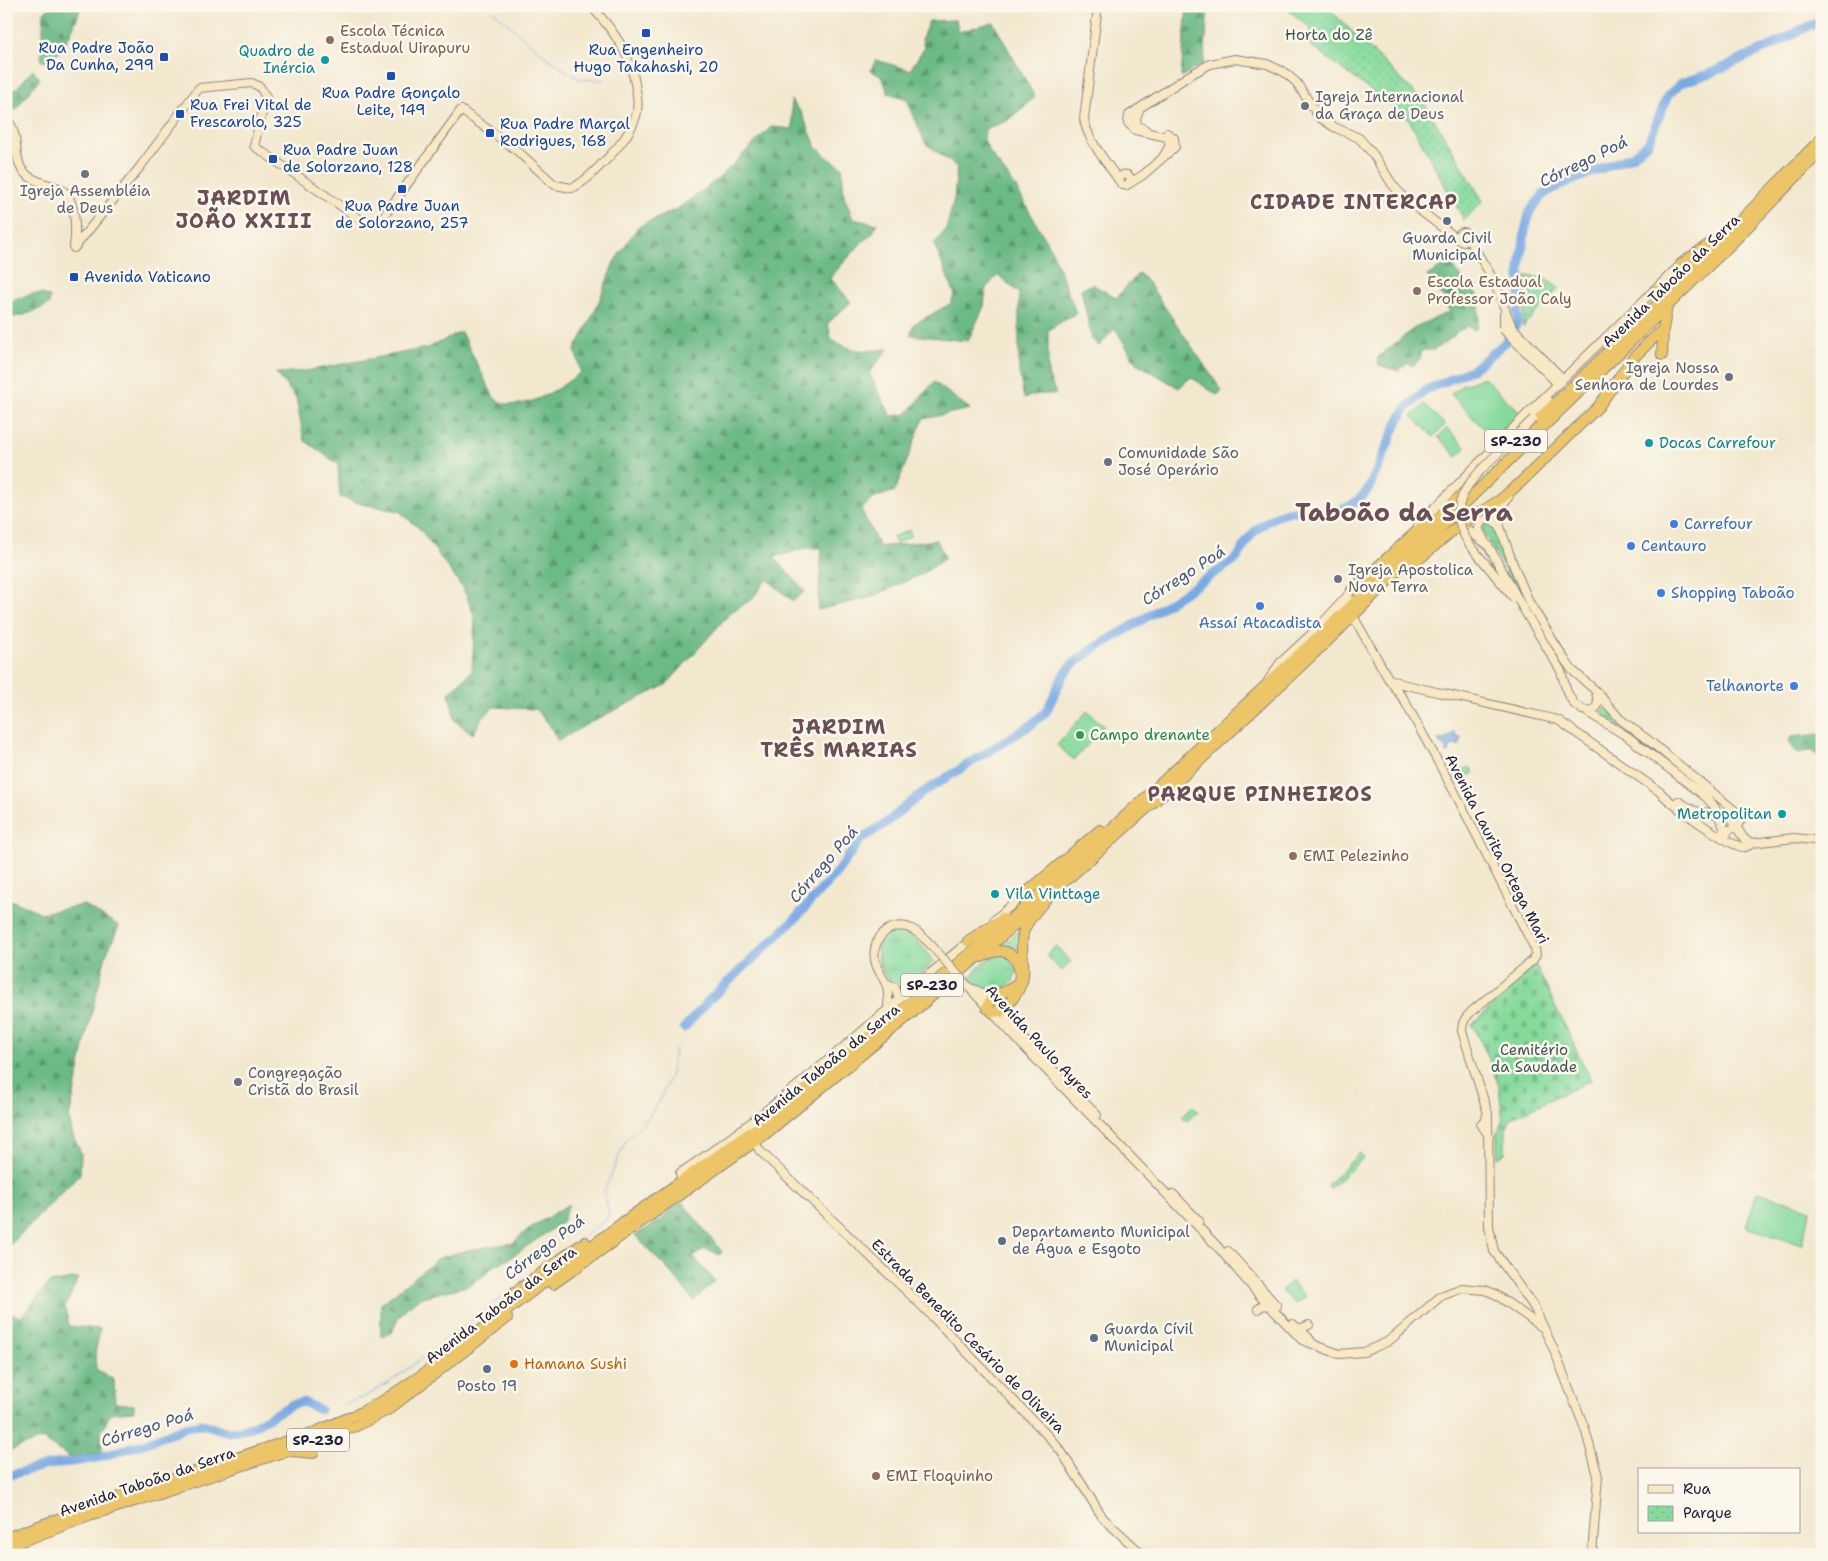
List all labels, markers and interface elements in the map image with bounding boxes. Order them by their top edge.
place label: Escola Técnica Estadual Uirapuru [340,21,470,58]
park label: Horta do Zê [1285,25,1373,45]
marker: Rua Engenheiro Hugo Takahashi, 20 [640,27,652,39]
marker: Escola Técnica Estadual Uirapuru [324,34,336,46]
place label: Rua Padre João Da Cunha, 299 [39,38,154,75]
place label: Rua Engenheiro Hugo Takahashi, 20 [574,40,718,77]
place label: Quadro de Inércia [239,41,316,78]
marker: Rua Padre João Da Cunha, 299 [158,51,170,63]
marker: Quadro de Inércia [319,54,331,66]
marker: Rua Padre Gonçalo Leite, 149 [385,70,397,82]
place label: Rua Padre Gonçalo Leite, 149 [322,83,460,120]
place label: Igreja Internacional da Graça de Deus [1315,87,1464,124]
place label: Rua Frei Vital de Frescarolo, 325 [190,95,312,132]
marker: Igreja Internacional da Graça de Deus [1299,100,1311,112]
marker: Rua Frei Vital de Frescarolo, 325 [174,108,186,120]
place label: Rua Padre Marçal Rodrigues, 168 [500,114,631,151]
marker: Rua Padre Marçal Rodrigues, 168 [484,127,496,139]
water label: Córrego Poá [1536,131,1631,192]
place label: Rua Padre Juan de Solorzano, 128 [283,140,413,177]
marker: Rua Padre Juan de Solorzano, 128 [267,153,279,165]
marker: Igreja Assembléia de Deus [79,168,91,180]
place label: Igreja Assembléia de Deus [20,181,151,218]
marker: Rua Padre Juan de Solorzano, 257 [396,183,408,195]
district label: JARDIM JOÃO XXIII [176,185,312,234]
district label: CIDADE INTERCAP [1250,189,1458,215]
place label: Rua Padre Juan de Solorzano, 257 [335,196,469,233]
street label: Avenida Taboão da Serra [1598,209,1745,352]
marker: Guarda Civil Municipal [1441,215,1453,227]
place label: Guarda Civil Municipal [1402,228,1492,265]
place label: Avenida Vaticano [84,267,211,287]
marker: Avenida Vaticano [68,271,80,283]
place label: Escola Estadual Professor João Caly [1427,272,1572,309]
marker: Escola Estadual Professor João Caly [1411,285,1423,297]
place label: Igreja Nossa Senhora de Lourdes [1575,358,1720,395]
marker: Igreja Nossa Senhora de Lourdes [1723,371,1735,383]
road number: SP-230 [1485,430,1547,452]
place label: Docas Carrefour [1659,433,1776,453]
marker: Docas Carrefour [1643,437,1655,449]
place label: Comunidade São José Operário [1118,443,1239,480]
marker: Comunidade São José Operário [1102,456,1114,468]
district label: Taboão da Serra [1295,495,1513,529]
place label: Carrefour [1684,514,1753,534]
marker: Carrefour [1668,518,1680,530]
place label: Centauro [1641,536,1707,556]
marker: Centauro [1625,540,1637,552]
water label: Córrego Poá [1137,541,1229,610]
place label: Igreja Apostolica Nova Terra [1348,560,1474,597]
marker: Igreja Apostolica Nova Terra [1332,573,1344,585]
place label: Shopping Taboão [1671,583,1795,603]
marker: Shopping Taboão [1655,587,1667,599]
marker: Assaí Atacadista [1254,600,1266,612]
place label: Assaí Atacadista [1199,613,1322,633]
place label: Telhanorte [1706,676,1784,696]
marker: Telhanorte [1788,680,1800,692]
district label: JARDIM TRÊS MARIAS [760,714,918,763]
place label: Campo drenante [1090,725,1210,745]
marker: Campo drenante [1074,729,1086,741]
street label: Avenida Laurita Ortega Mari [1440,751,1554,947]
district label: PARQUE PINHEIROS [1147,781,1373,807]
place label: Metropolitan [1677,804,1772,824]
marker: Metropolitan [1776,808,1788,820]
water label: Córrego Poá [784,821,863,907]
place label: EMI Pelezinho [1303,846,1409,866]
marker: EMI Pelezinho [1287,850,1299,862]
place label: Vila Vinttage [1005,884,1101,904]
marker: Vila Vinttage [989,888,1001,900]
road number: SP-230 [901,974,963,996]
street label: Avenida Paulo Ayres [981,981,1097,1103]
street label: Avenida Taboão da Serra [748,999,904,1131]
park label: Cemitério da Saudade [1491,1040,1577,1077]
place label: Congregação Cristã do Brasil [248,1063,359,1100]
marker: Congregação Cristã do Brasil [232,1076,244,1088]
water label: Córrego Poá [500,1210,589,1285]
place label: Departamento Municipal de Água e Esgoto [1012,1222,1190,1259]
street label: Estrada Benedito Cesário de Oliveira [867,1235,1070,1438]
marker: Departamento Municipal de Água e Esgoto [996,1235,1008,1247]
street label: Avenida Taboão da Serra [421,1241,581,1368]
place label: Guarda Cívil Municipal [1104,1319,1194,1356]
marker: Guarda Cívil Municipal [1088,1332,1100,1344]
place label: Hamana Sushi [524,1354,627,1374]
marker: Hamana Sushi [508,1358,520,1370]
marker: Posto 19 [481,1363,493,1375]
place label: Posto 19 [457,1376,517,1396]
water label: Córrego Poá [98,1403,196,1451]
road number: SP-230 [287,1428,349,1452]
street label: Avenida Taboão da Serra [57,1442,238,1521]
place label: EMI Floquinho [886,1466,993,1486]
legend [1638,1468,1800,1534]
marker: EMI Floquinho [870,1470,882,1482]
text: Rua [1683,1479,1712,1499]
text: Parque [1683,1503,1732,1523]

